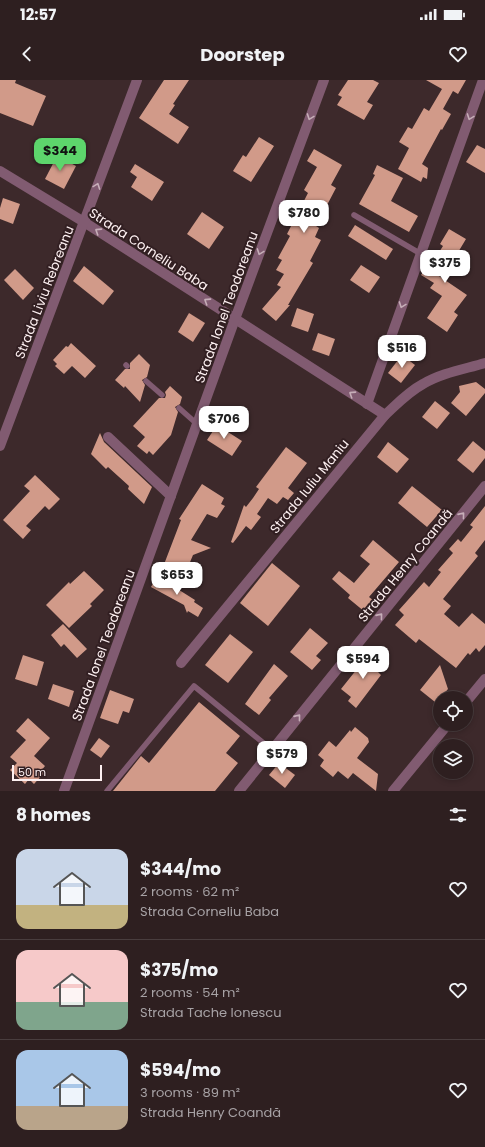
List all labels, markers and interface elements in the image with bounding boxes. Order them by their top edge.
text: 12:57 [20,4,56,25]
text: Doorstep [200,42,285,67]
icon: back [16,43,38,65]
icon: heart [447,43,469,65]
one-way arrow [307,113,315,120]
one-way arrow [466,113,475,120]
pin: $344 [36,138,84,172]
text: $344 [43,141,77,160]
one-way arrow [93,182,101,189]
pin: $780 [280,200,328,234]
text: $780 [288,203,320,222]
street label: Strada Corneliu Baba [85,204,212,295]
street label: Strada Liviu Rebreanu [10,223,79,362]
one-way arrow [95,228,102,236]
street label: Strada Ionel Teodoreanu [190,229,263,386]
one-way arrow [257,248,265,255]
pin: $375 [421,250,469,284]
text: $375 [429,253,461,272]
one-way arrow [204,299,211,306]
one-way arrow [399,301,407,308]
pin: $516 [378,335,426,369]
text: $516 [387,338,417,357]
one-way arrow [349,391,356,399]
pin: $706 [200,406,248,440]
text: $706 [208,409,240,428]
street label: Strada Iuliu Maniu [265,435,353,538]
street label: Strada Henry Coandă [354,505,457,626]
one-way arrow [457,512,464,519]
pin: $653 [153,562,201,596]
text: $653 [160,565,194,584]
street label: Strada Ionel Teodoreanu [67,567,140,724]
one-way arrow [376,613,383,621]
pin: $594 [339,646,387,680]
text: $594 [346,649,380,668]
map controls [433,691,473,779]
button: locate [433,691,473,731]
one-way arrow [294,715,301,722]
button: layers [433,739,473,779]
pin: $579 [258,741,306,775]
text: $579 [266,744,298,763]
scale bar [12,763,102,782]
text: 50 m [18,764,46,780]
text: 8 homes [16,803,91,827]
icon: filters [447,804,469,826]
text: $344/mo [140,857,221,881]
icon: home [48,865,96,913]
icon: heart [447,878,469,900]
text: 2 rooms · 62 m² [140,882,239,901]
text: Strada Corneliu Baba [140,902,279,921]
text: $375/mo [140,958,218,982]
icon: home [48,966,96,1014]
icon: heart [447,979,469,1001]
text: 2 rooms · 54 m² [140,983,240,1002]
text: Strada Tache Ionescu [140,1003,282,1022]
text: $594/mo [140,1058,221,1082]
icon: home [48,1066,96,1114]
icon: heart [447,1079,469,1101]
text: 3 rooms · 89 m² [140,1083,240,1102]
text: Strada Henry Coandă [140,1103,281,1122]

